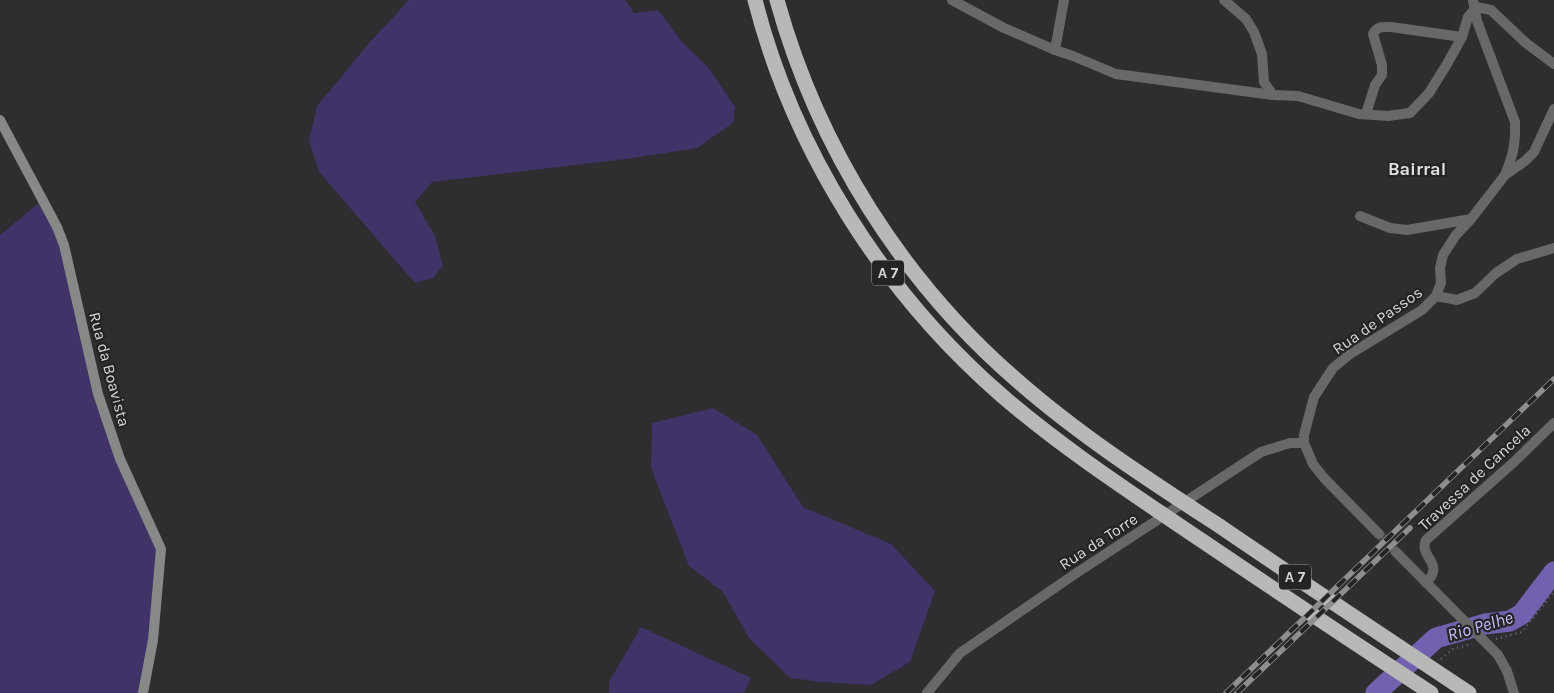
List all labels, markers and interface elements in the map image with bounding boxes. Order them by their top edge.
district label: Bairral [1388,158,1446,180]
road number: A 7 [872,260,904,286]
street label: Rua de Passos [1329,282,1426,358]
street label: Rua da Boavista [85,310,134,428]
street label: Travessa de Cancela [1414,420,1534,534]
street label: Rua da Torre [1056,509,1141,574]
road number: A 7 [1279,564,1311,590]
water label: Rio Pelhe [1445,606,1515,646]

